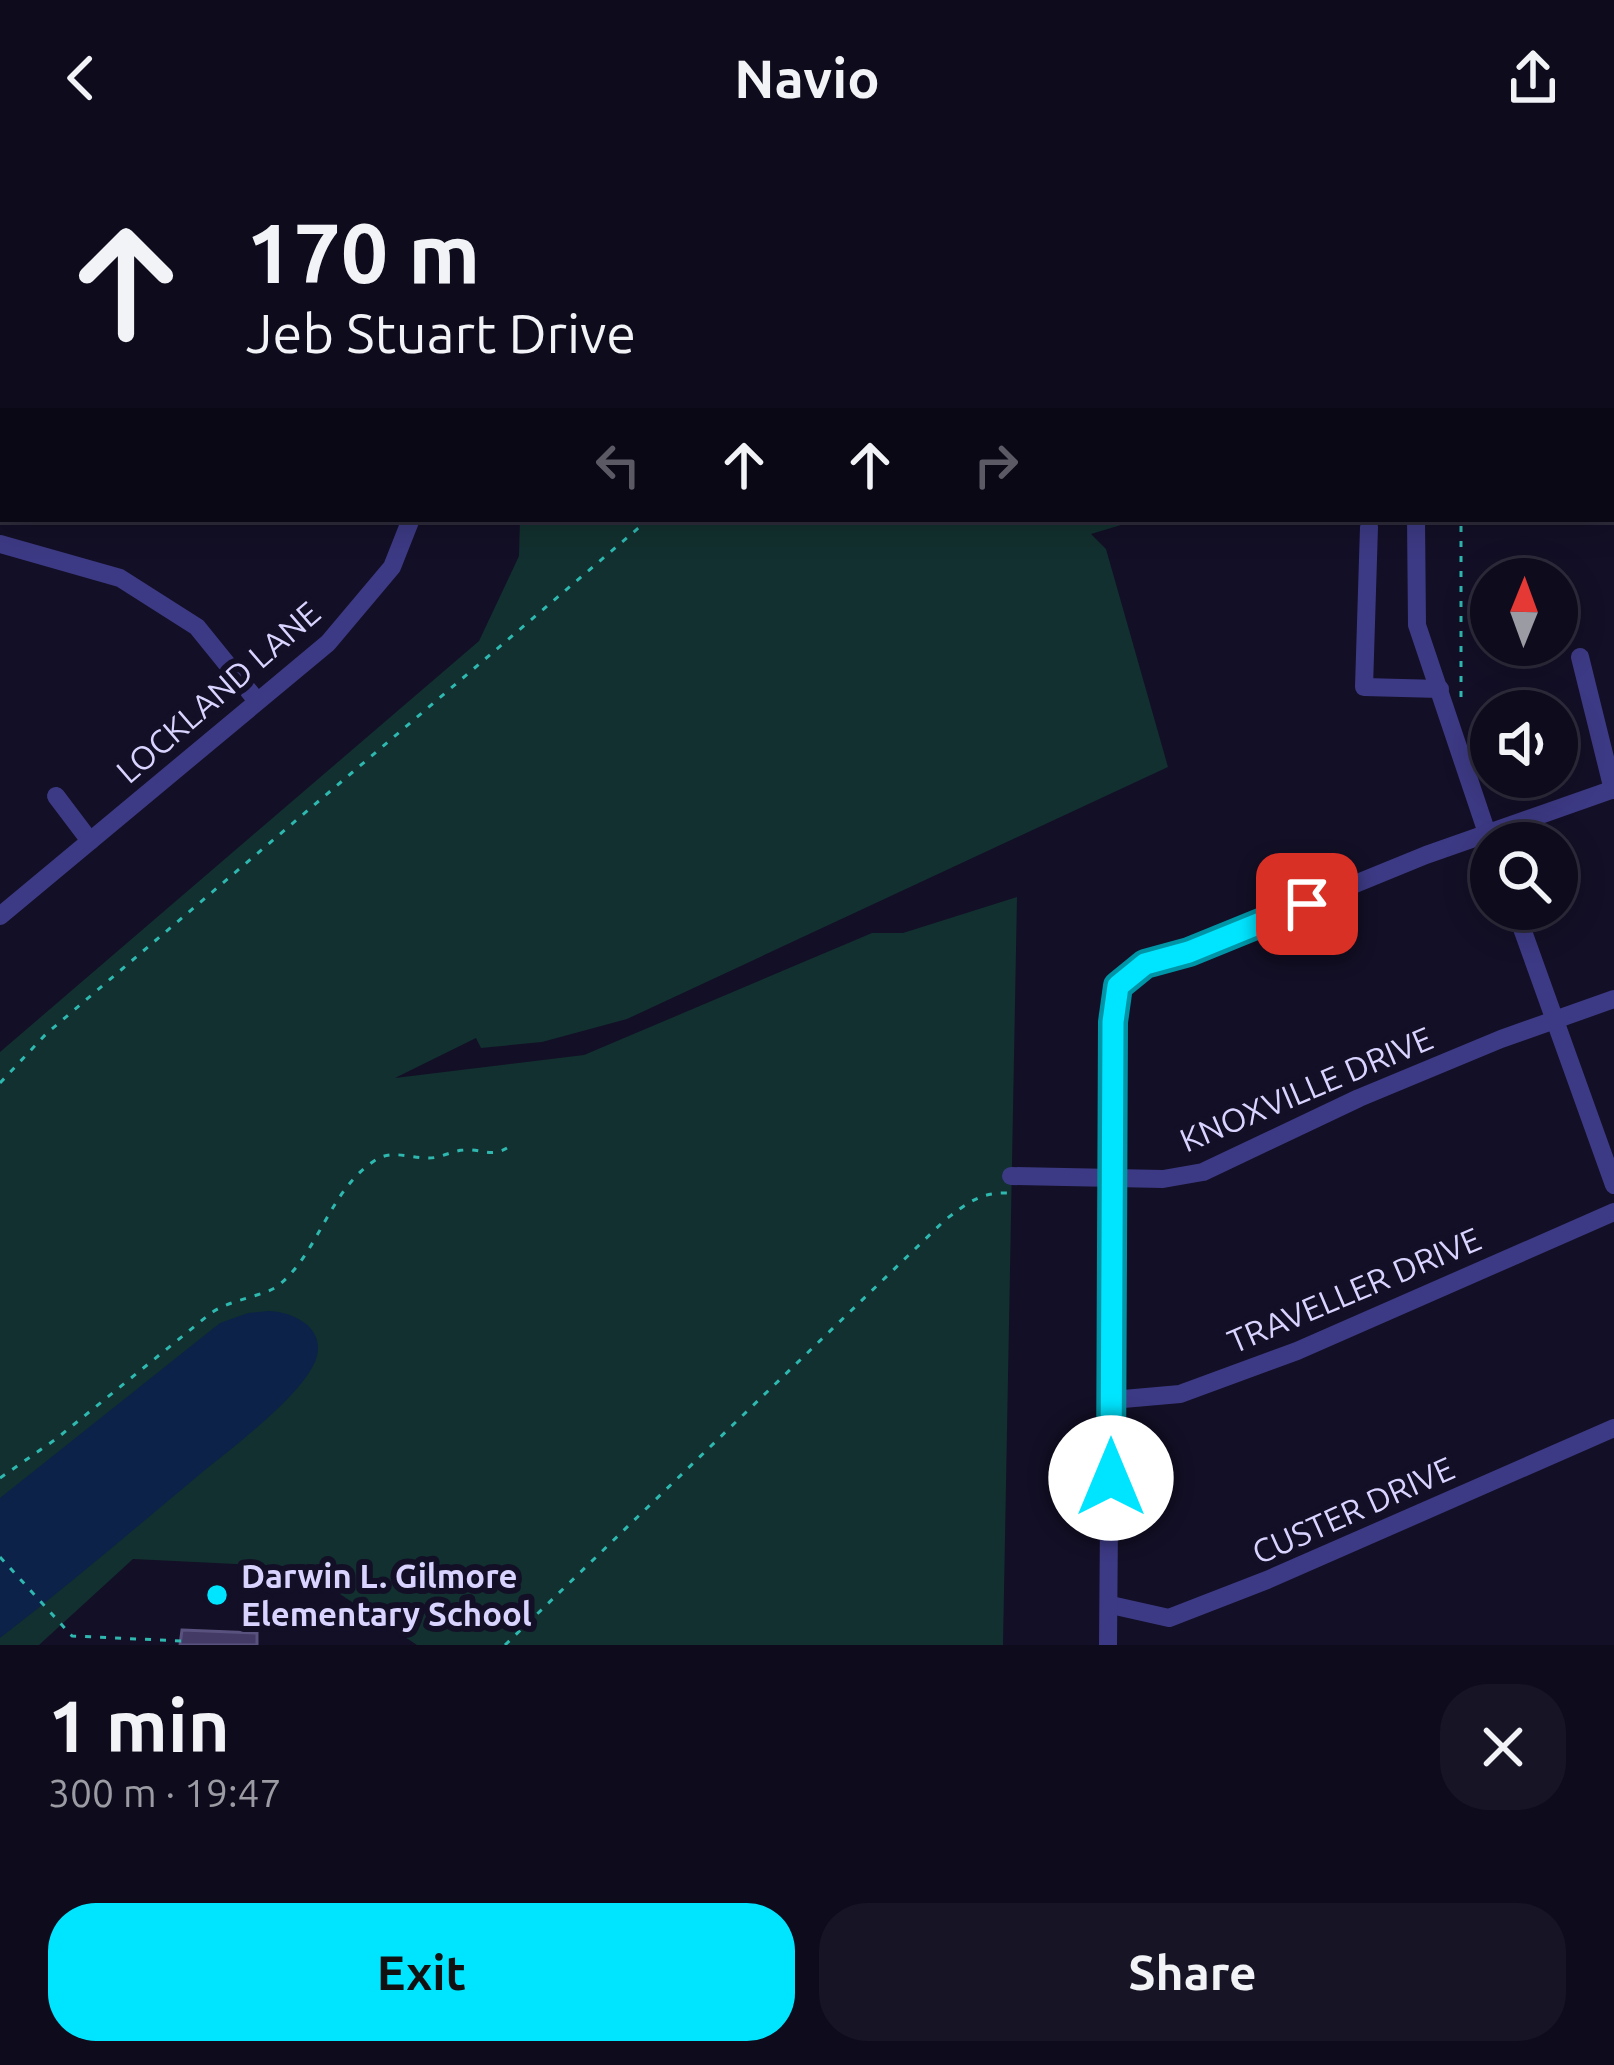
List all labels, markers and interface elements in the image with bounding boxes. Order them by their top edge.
icon: back [48,45,114,111]
icon: share [1500,45,1566,111]
text: Navio [734,48,880,108]
icon: ahead [48,204,204,360]
text: 170 m [246,205,480,299]
text: Jeb Stuart Drive [246,303,636,363]
icon: left [585,432,651,498]
icon: ahead [711,432,777,498]
icon: ahead [837,432,903,498]
icon: right [963,432,1029,498]
north arrow [1470,558,1578,666]
map controls [1470,558,1578,930]
street label: LOCKLAND LANE [109,594,327,790]
button: sound [1470,690,1578,798]
button: search [1470,822,1578,930]
pin [1256,853,1358,955]
icon: arrive [1274,871,1340,937]
street label: KNOXVILLE DRIVE [1174,1019,1438,1158]
street label: TRAVELLER DRIVE [1222,1220,1486,1360]
position arrow [1048,1415,1174,1541]
street label: CUSTER DRIVE [1246,1449,1459,1571]
place label: Darwin L. Gilmore Elementary School [241,1557,532,1632]
marker: Darwin L. Gilmore Elementary School [204,1582,230,1608]
button: close [1440,1684,1566,1810]
text: 1 min [48,1685,230,1766]
text: 300 m · 19:47 [48,1771,282,1814]
button: Exit [48,1903,795,2041]
button: Share [819,1903,1566,2041]

